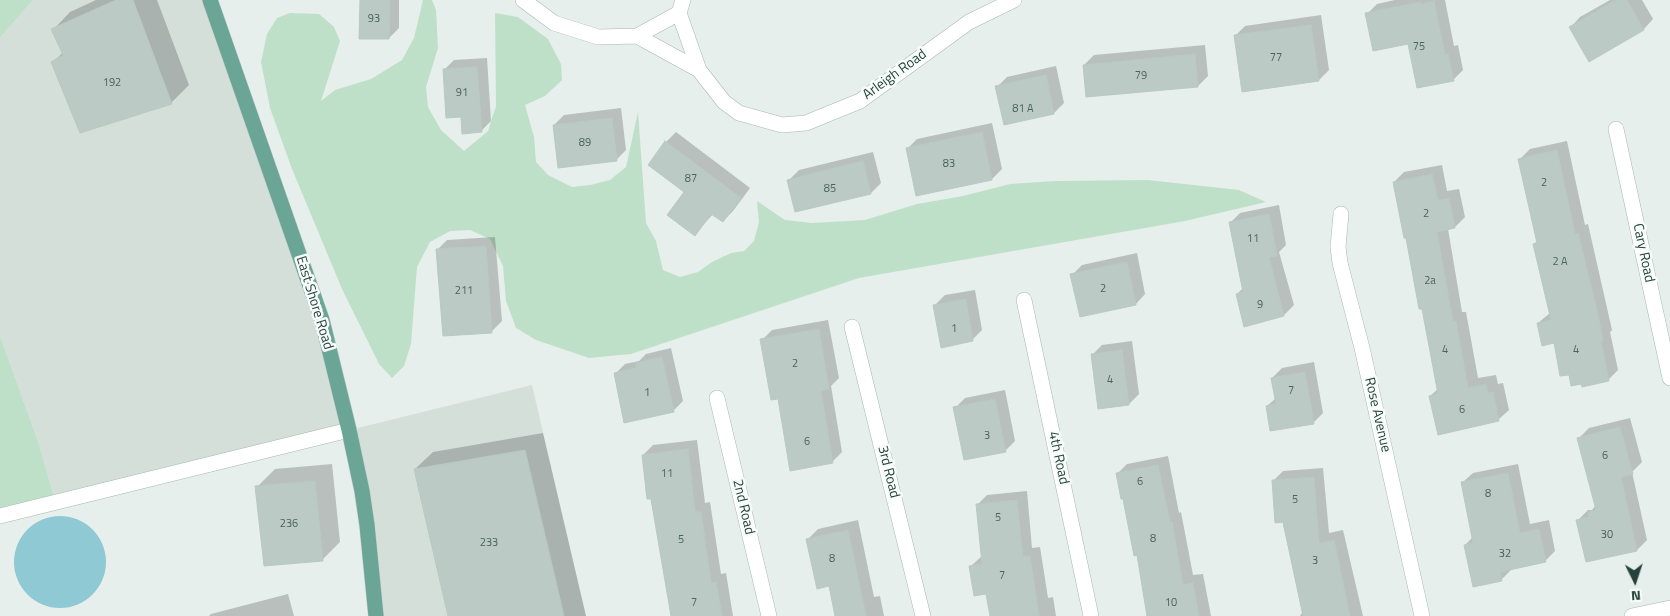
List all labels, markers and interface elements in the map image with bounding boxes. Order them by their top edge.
house number: 93 [368,12,380,26]
house number: 75 [1413,40,1425,54]
street label: Arleigh Road [860,46,930,104]
house number: 77 [1270,51,1282,65]
house number: 79 [1135,69,1147,83]
house number: 192 [103,76,121,90]
house number: 91 [456,86,468,100]
house number: 81 A [1012,102,1034,116]
house number: 89 [579,136,591,150]
house number: 83 [943,157,955,171]
house number: 87 [685,172,697,186]
house number: 2 [1541,176,1547,190]
house number: 85 [824,182,836,196]
house number: 2 [1423,207,1429,221]
street label: Cary Road [1629,222,1657,284]
house number: 11 [1247,232,1259,246]
street label: East Shore Road [292,254,336,352]
house number: 2 A [1552,255,1568,269]
house number: 2a [1424,274,1436,288]
house number: 2 [1100,282,1106,296]
house number: 211 [455,284,473,298]
house number: 9 [1257,298,1263,312]
house number: 1 [951,322,957,336]
house number: 4 [1442,343,1448,357]
house number: 4 [1573,343,1579,357]
house number: 2 [792,357,798,371]
house number: 4 [1107,373,1113,387]
street label: Rose Avenue [1360,376,1394,454]
house number: 7 [1288,384,1294,398]
house number: 1 [644,386,650,400]
house number: 6 [1459,403,1465,417]
house number: 3 [984,429,990,443]
street label: 4th Road [1044,430,1072,486]
house number: 6 [804,435,810,449]
street label: 3rd Road [873,444,903,500]
house number: 6 [1602,449,1608,463]
house number: 11 [661,467,673,481]
house number: 6 [1137,475,1143,489]
street label: 2nd Road [728,478,758,536]
house number: 8 [1485,487,1491,501]
house number: 5 [1292,493,1298,507]
house number: 5 [995,511,1001,525]
house number: 236 [280,517,298,531]
house number: 30 [1601,528,1613,542]
house number: 8 [1150,532,1156,546]
house number: 5 [678,533,684,547]
house number: 233 [480,536,498,550]
house number: 32 [1499,547,1511,561]
house number: 8 [829,552,835,566]
house number: 3 [1312,554,1318,568]
north arrow [1610,556,1660,606]
house number: 7 [999,569,1005,583]
text: N [1631,586,1642,607]
house number: 7 [691,596,697,610]
house number: 10 [1165,596,1177,610]

